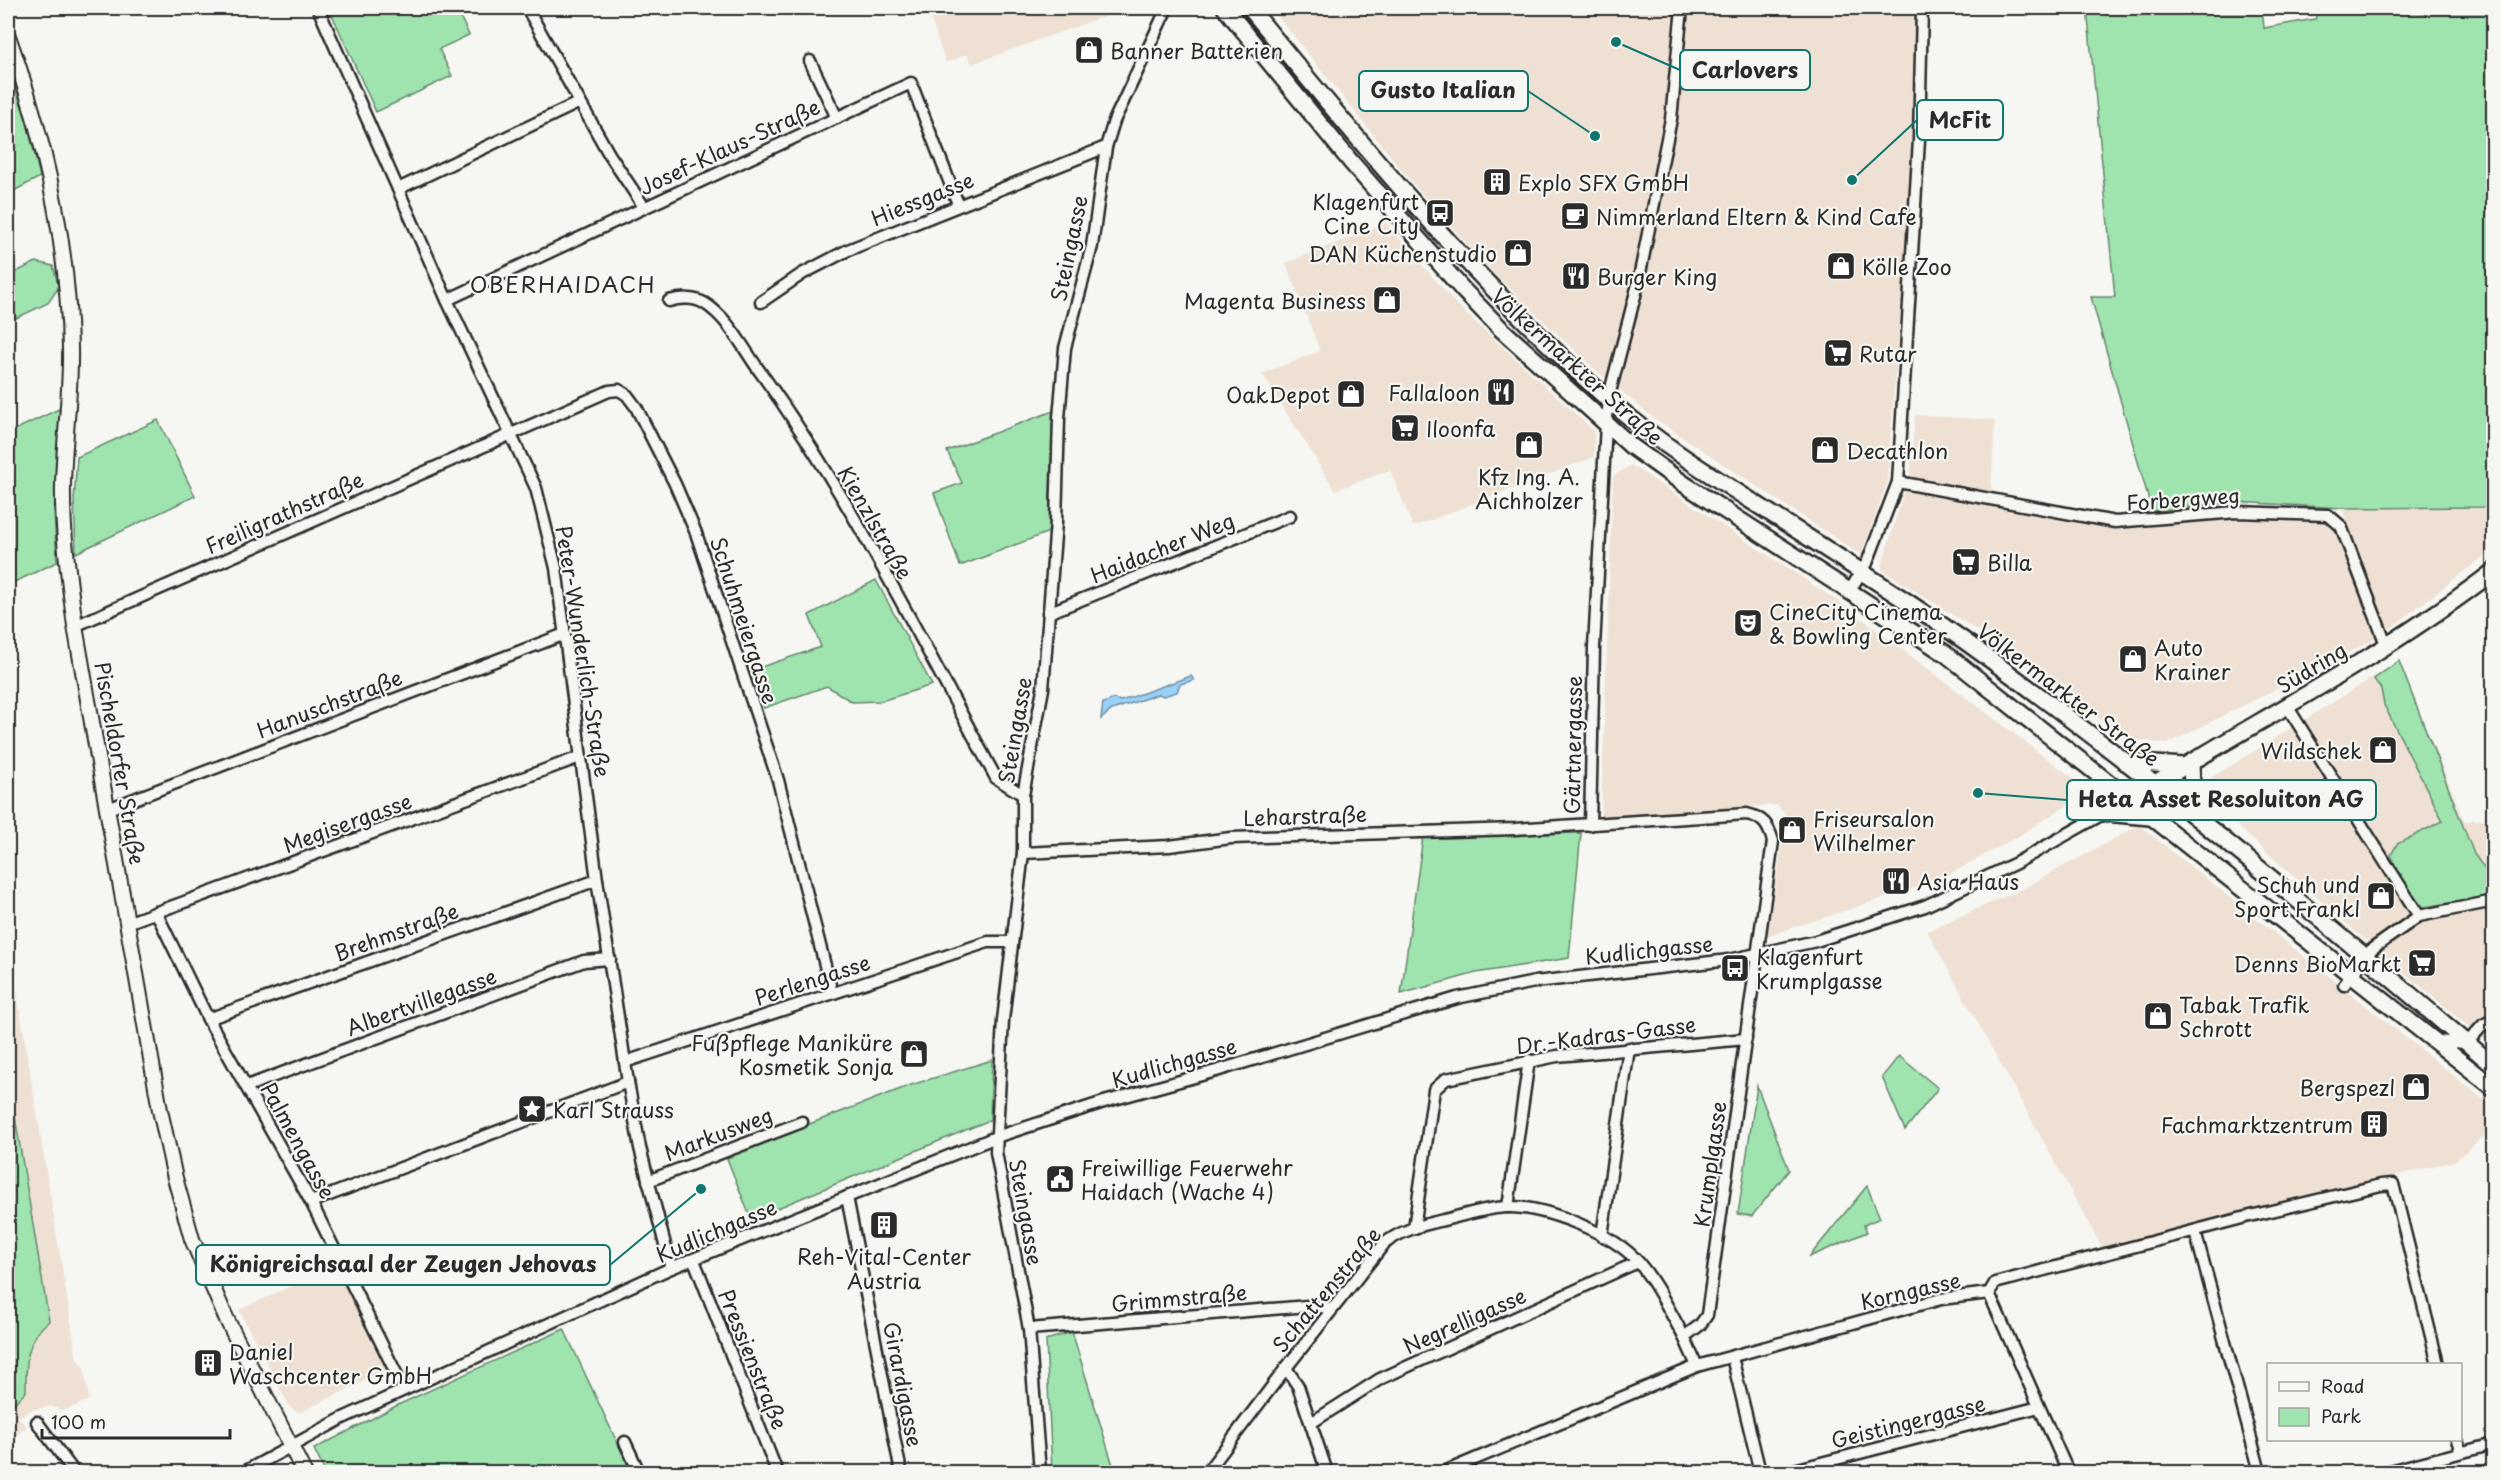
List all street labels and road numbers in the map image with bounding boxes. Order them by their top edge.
street label: Josef-Klaus-Straße [633,90,825,202]
street label: Hiessgasse [866,163,978,233]
street label: Steingasse [1041,192,1095,304]
street label: Völkermarkter Straße [1485,280,1671,452]
street label: Kienzlstraße [830,459,922,585]
street label: Freiligrathstraße [200,463,368,561]
street label: Forbergweg [2125,478,2241,518]
street label: Haidacher Weg [1085,503,1239,591]
street label: Peter-Wunderlich-Straße [548,523,620,779]
street label: Schuhmeiergasse [703,532,787,708]
street label: Völkermarkter Straße [1971,615,2167,773]
street label: Südring [2270,633,2352,701]
street label: Pischeldorfer Straße [87,659,155,867]
street label: Hanuschstraße [252,661,406,745]
street label: Steingasse [989,674,1039,786]
street label: Gärtnergasse [1555,675,1589,815]
street label: Megisergasse [278,784,416,860]
street label: Leharstraße [1243,797,1367,833]
street label: Brehmstraße [329,894,463,968]
street label: Kudlichgasse [1583,926,1715,972]
street label: Perlengasse [750,945,874,1013]
street label: Albertvillegasse [341,959,501,1043]
street label: Dr.-Kadras-Gasse [1514,1007,1698,1061]
street label: Kudlichgasse [1108,1029,1240,1095]
street label: Palmengasse [254,1076,344,1204]
street label: Markusweg [659,1098,777,1168]
street label: Krumplgasse [1684,1099,1734,1229]
street label: Steingasse [1002,1156,1052,1268]
street label: Kudlichgasse [651,1190,781,1270]
street label: Schattenstraße [1264,1219,1388,1359]
street label: Korngasse [1857,1263,1963,1317]
street label: Grimmstraße [1110,1275,1248,1319]
street label: Negrelligasse [1397,1279,1531,1361]
street label: Pressienstraße [711,1284,797,1434]
street label: Girardigasse [876,1319,932,1449]
street label: Geistingergasse [1828,1386,1988,1456]

